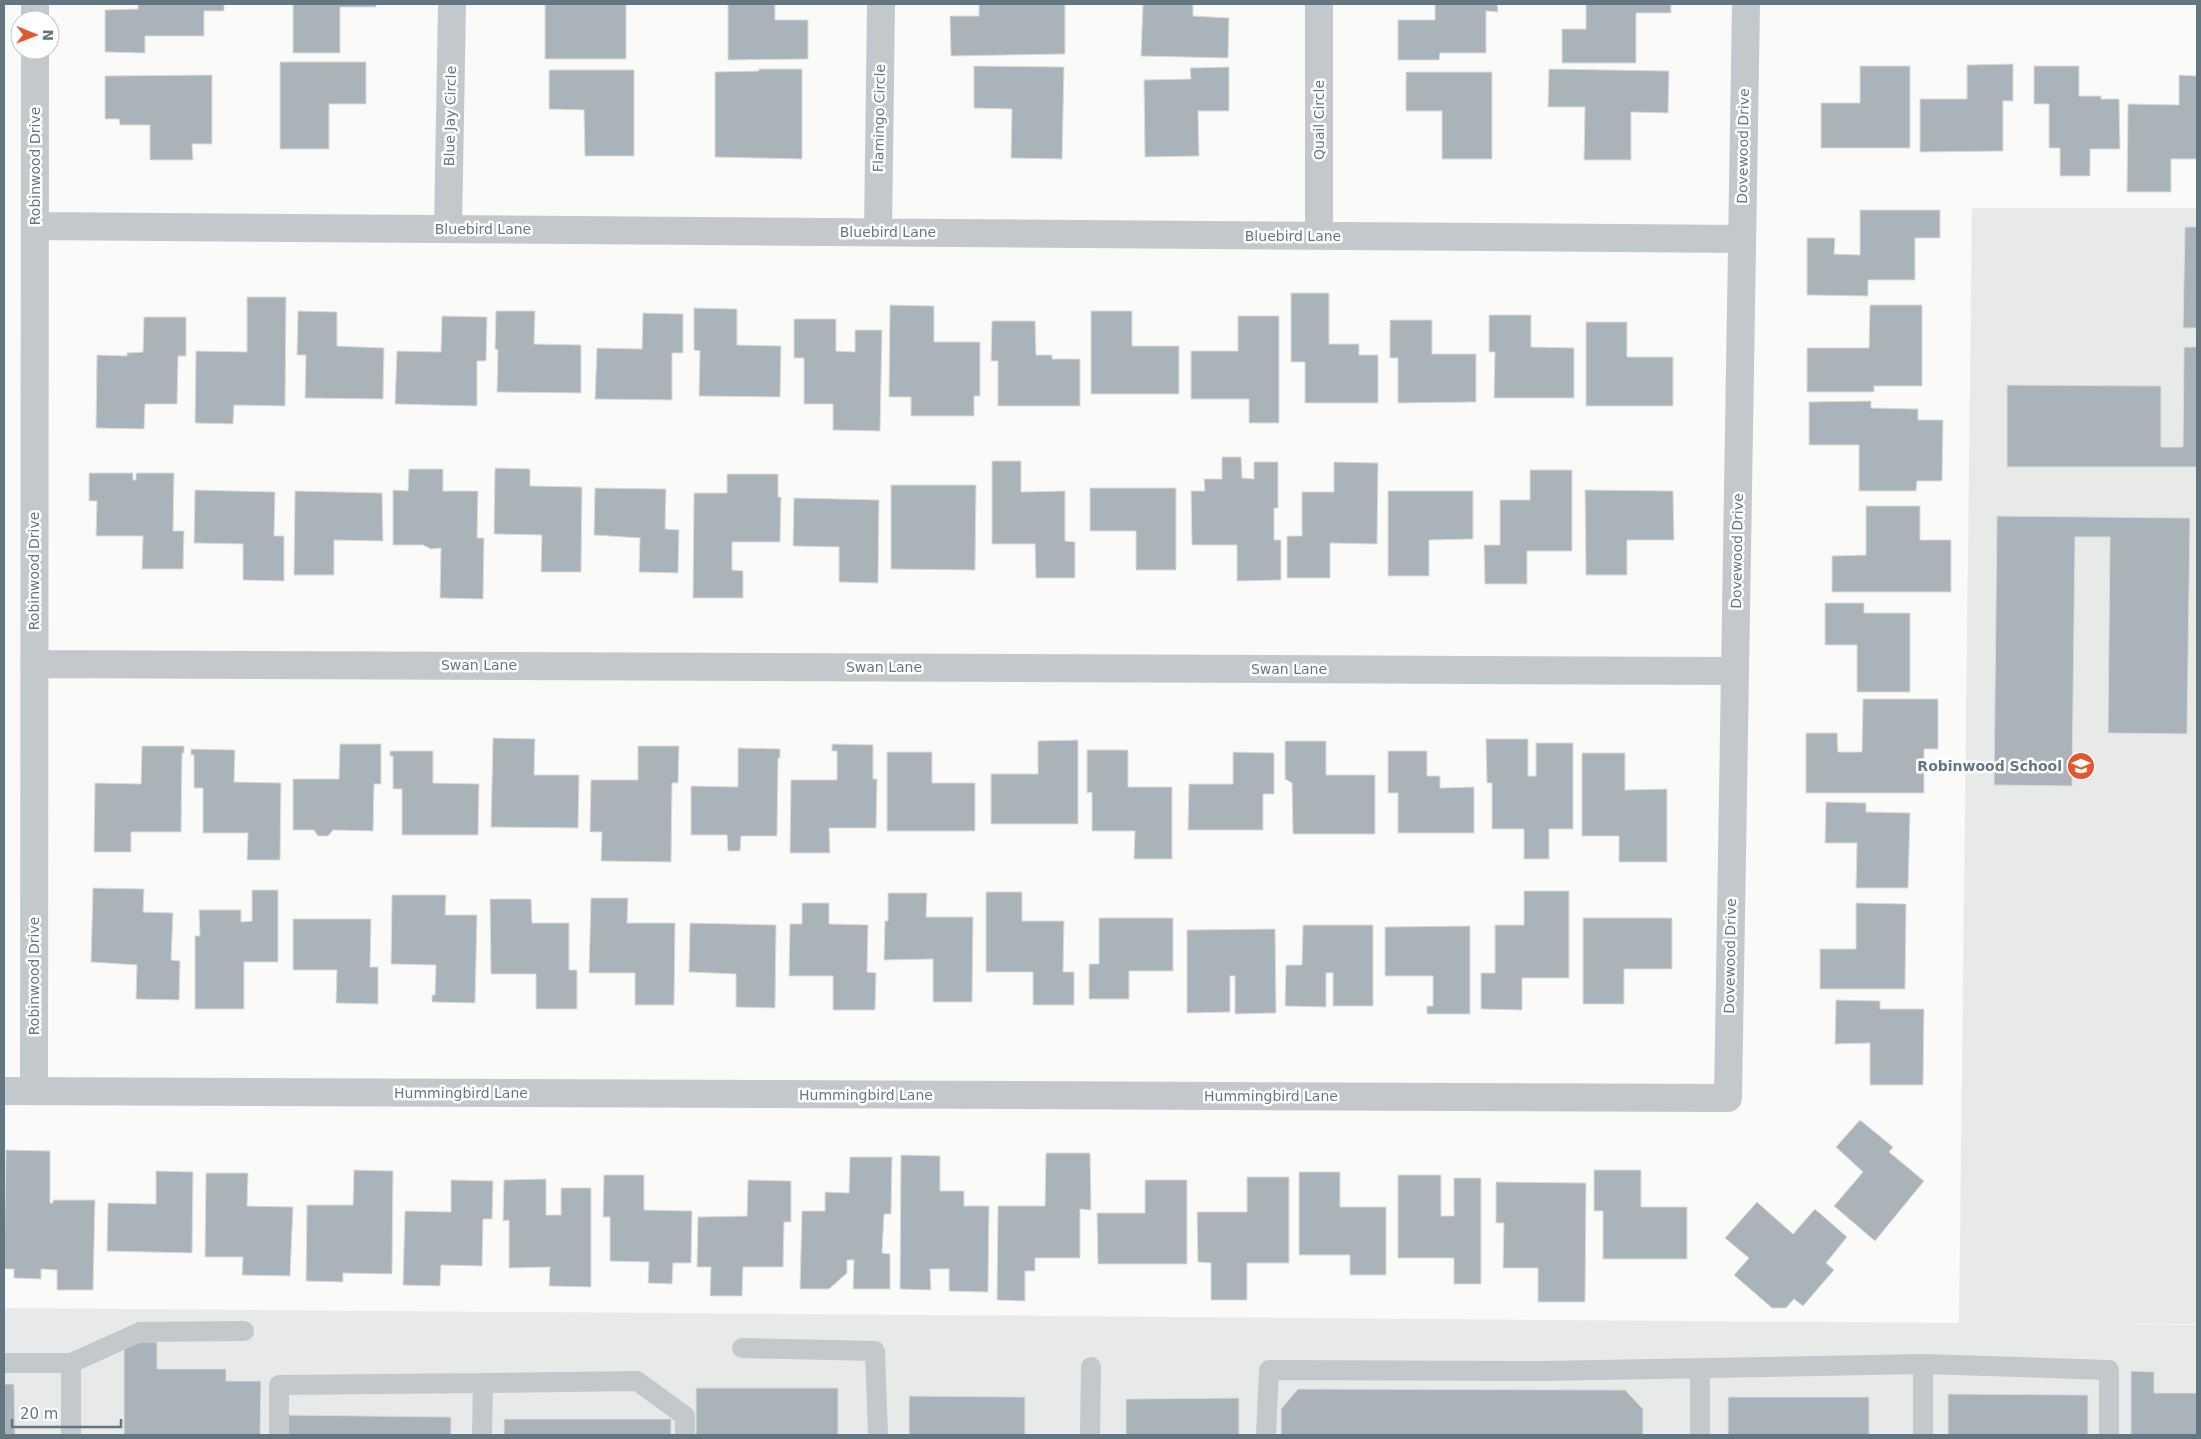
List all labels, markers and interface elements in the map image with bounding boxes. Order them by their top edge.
north arrow [10,10,60,60]
text: N [40,29,56,41]
street label: Flamingo Circle [870,64,888,172]
street label: Blue Jay Circle [441,66,459,166]
street label: Quail Circle [1311,80,1327,160]
street label: Dovewood Drive [1734,88,1752,204]
street label: Robinwood Drive [27,107,43,225]
street label: Bluebird Lane [435,221,531,237]
street label: Bluebird Lane [840,224,936,240]
street label: Bluebird Lane [1245,228,1341,244]
street label: Dovewood Drive [1728,493,1746,609]
street label: Robinwood Drive [26,512,42,630]
street label: Swan Lane [441,657,517,673]
street label: Swan Lane [846,659,922,675]
street label: Swan Lane [1251,661,1327,677]
school or university icon: Robinwood School [2066,751,2096,781]
place label: Robinwood School [1917,758,2062,774]
street label: Dovewood Drive [1721,898,1739,1014]
street label: Robinwood Drive [26,917,42,1035]
street label: Hummingbird Lane [394,1085,528,1101]
street label: Hummingbird Lane [799,1087,933,1103]
street label: Hummingbird Lane [1204,1088,1338,1104]
scale bar [12,1396,121,1428]
text: 20 m [20,1405,58,1423]

